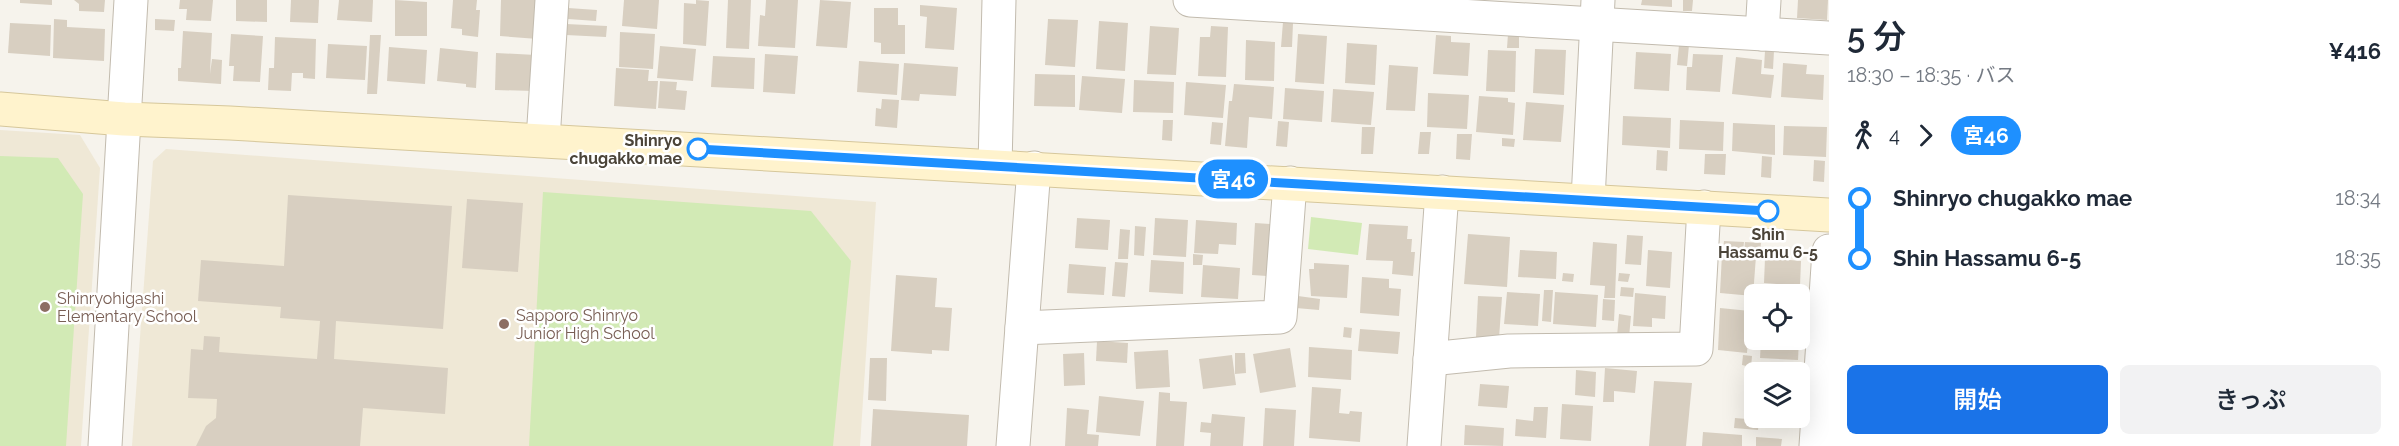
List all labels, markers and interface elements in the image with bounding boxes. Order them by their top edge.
text: 5 分 [1847,17,1906,56]
text: ¥416 [2329,38,2381,64]
text: 18:30 – 18:35 · バス [1847,63,2015,87]
icon: walk [1847,119,1880,152]
icon: forward [1909,119,1942,152]
text: 4 [1889,123,1900,147]
text: 宮46 [1963,123,2009,148]
place label: Shinryo chugakko mae [569,131,682,168]
marker: Shinryo chugakko mae [687,138,709,160]
line badge: 宮46 [1198,160,1268,198]
text: 宮46 [1210,167,1256,192]
text: Shinryo chugakko mae [1893,185,2132,211]
text: 18:34 [2335,186,2381,210]
marker: Shin Hassamu 6-5 [1757,200,1779,222]
place label: Shin Hassamu 6-5 [1718,225,1818,262]
text: Shin Hassamu 6-5 [1893,245,2081,271]
text: 18:35 [2335,246,2381,270]
map controls [1744,284,1810,428]
button: locate [1744,284,1810,350]
place label: Shinryohigashi Elementary School [57,289,198,326]
marker: Shinryohigashi Elementary School [38,300,52,314]
place label: Sapporo Shinryo Junior High School [516,306,655,343]
marker: Sapporo Shinryo Junior High School [497,317,511,331]
button: layers [1744,362,1810,428]
button: 開始 [1847,365,2108,434]
button: きっぷ [2120,365,2381,434]

